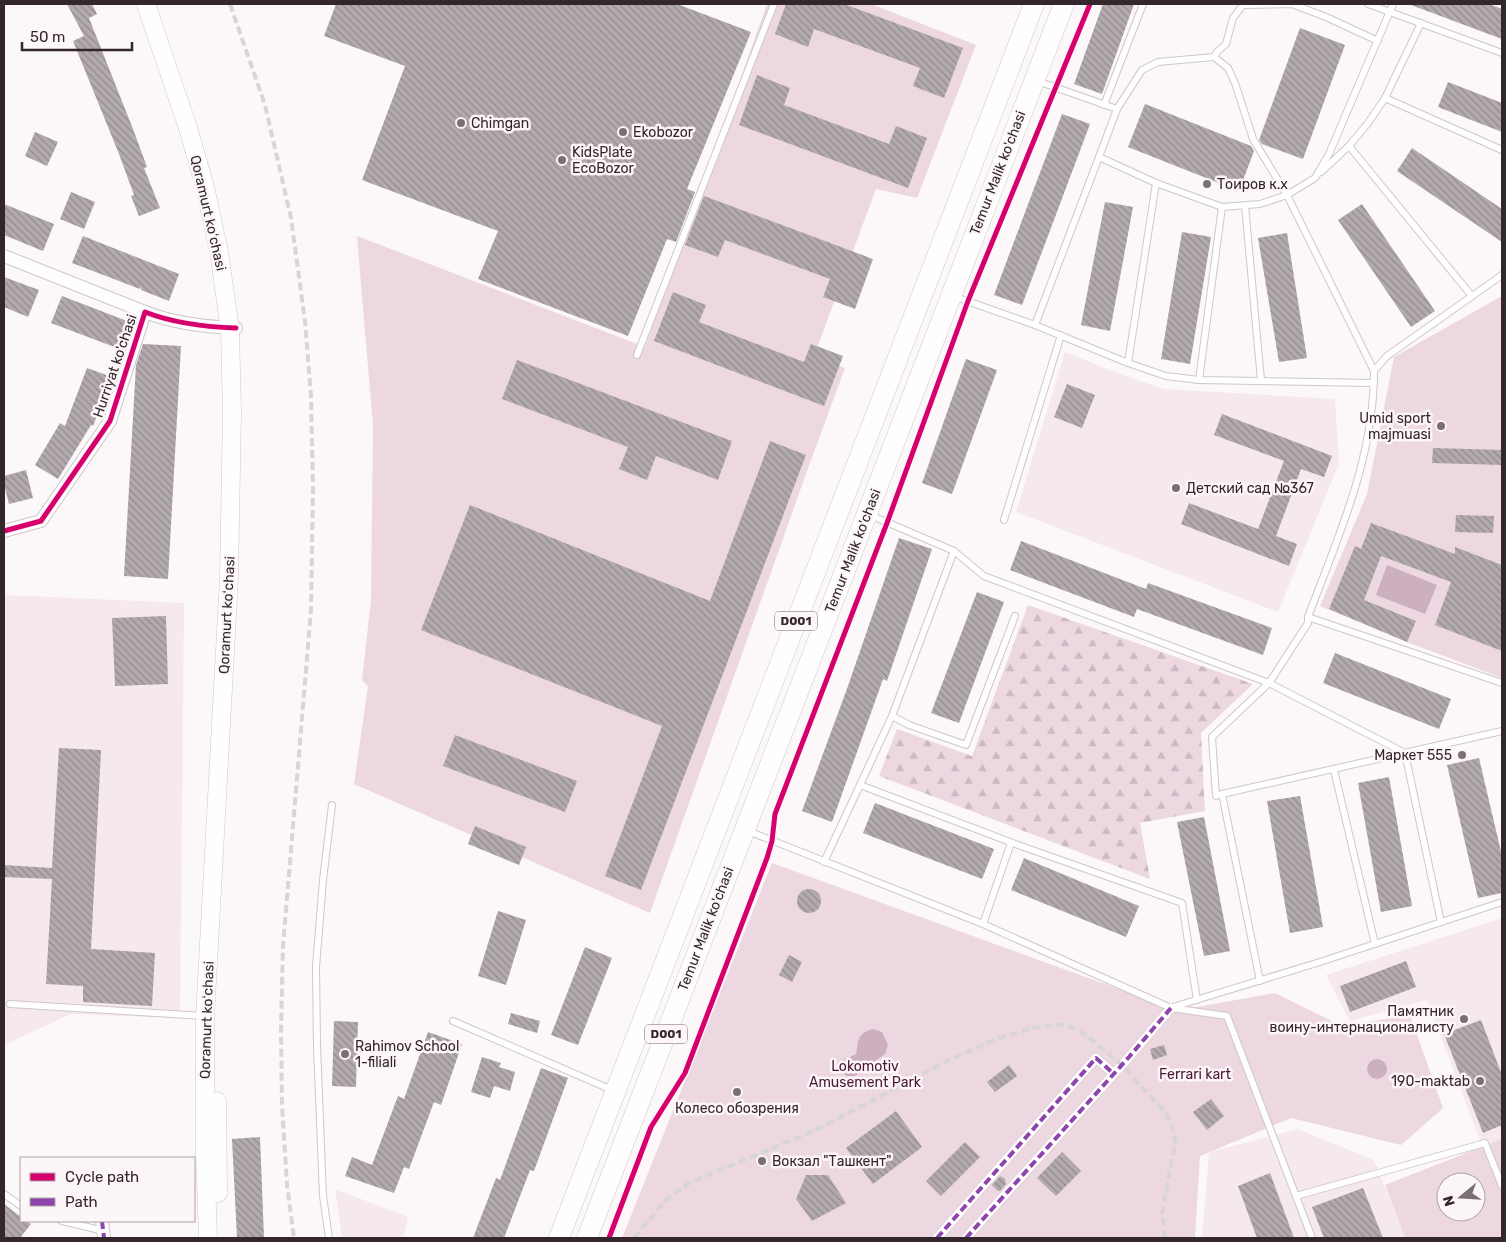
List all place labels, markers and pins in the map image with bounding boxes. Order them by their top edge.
place label: Chimgan [471,115,529,132]
marker: Chimgan [455,117,467,129]
place label: Ekobozor [633,124,694,141]
marker: Ekobozor [617,126,629,138]
place label: KidsPlate EcoBozor [572,144,635,177]
marker: KidsPlate EcoBozor [556,154,568,166]
place label: Тоиров к.х [1217,176,1288,193]
marker: Тоиров к.х [1201,178,1213,190]
place label: Umid sport majmuasi [1359,410,1432,443]
marker: Umid sport majmuasi [1435,420,1447,432]
place label: Детский сад №367 [1186,480,1314,497]
marker: Детский сад №367 [1170,482,1182,494]
place label: Маркет 555 [1374,747,1452,764]
marker: Маркет 555 [1456,749,1468,761]
place label: Памятник воину-интернационалисту [1270,1003,1454,1036]
marker: Памятник воину-интернационалисту [1458,1013,1470,1025]
place label: Rahimov School 1-filiali [355,1038,459,1071]
marker: Rahimov School 1-filiali [339,1048,351,1060]
place label: 190-maktab [1391,1073,1470,1090]
marker: 190-maktab [1474,1075,1486,1087]
marker: Колесо обозрения [731,1086,743,1098]
place label: Колесо обозрения [675,1100,799,1117]
place label: Вокзал "Ташкент" [772,1153,891,1170]
marker: Вокзал "Ташкент" [756,1155,768,1167]

